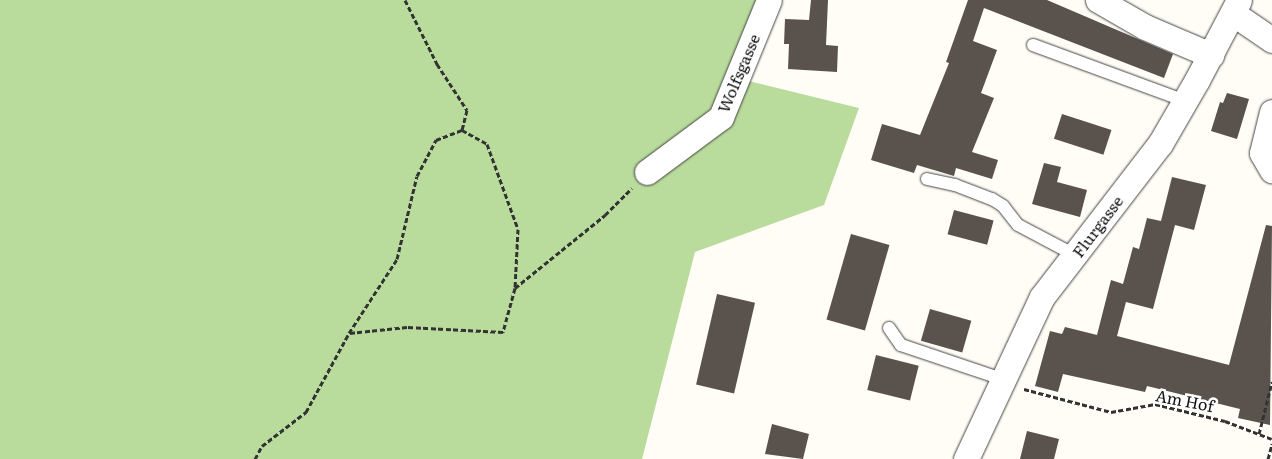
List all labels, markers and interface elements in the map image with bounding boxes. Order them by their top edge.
street label: Wolfsgasse [713,31,763,115]
street label: Flurgasse [1068,191,1126,261]
street label: Am Hof [1154,385,1216,415]

